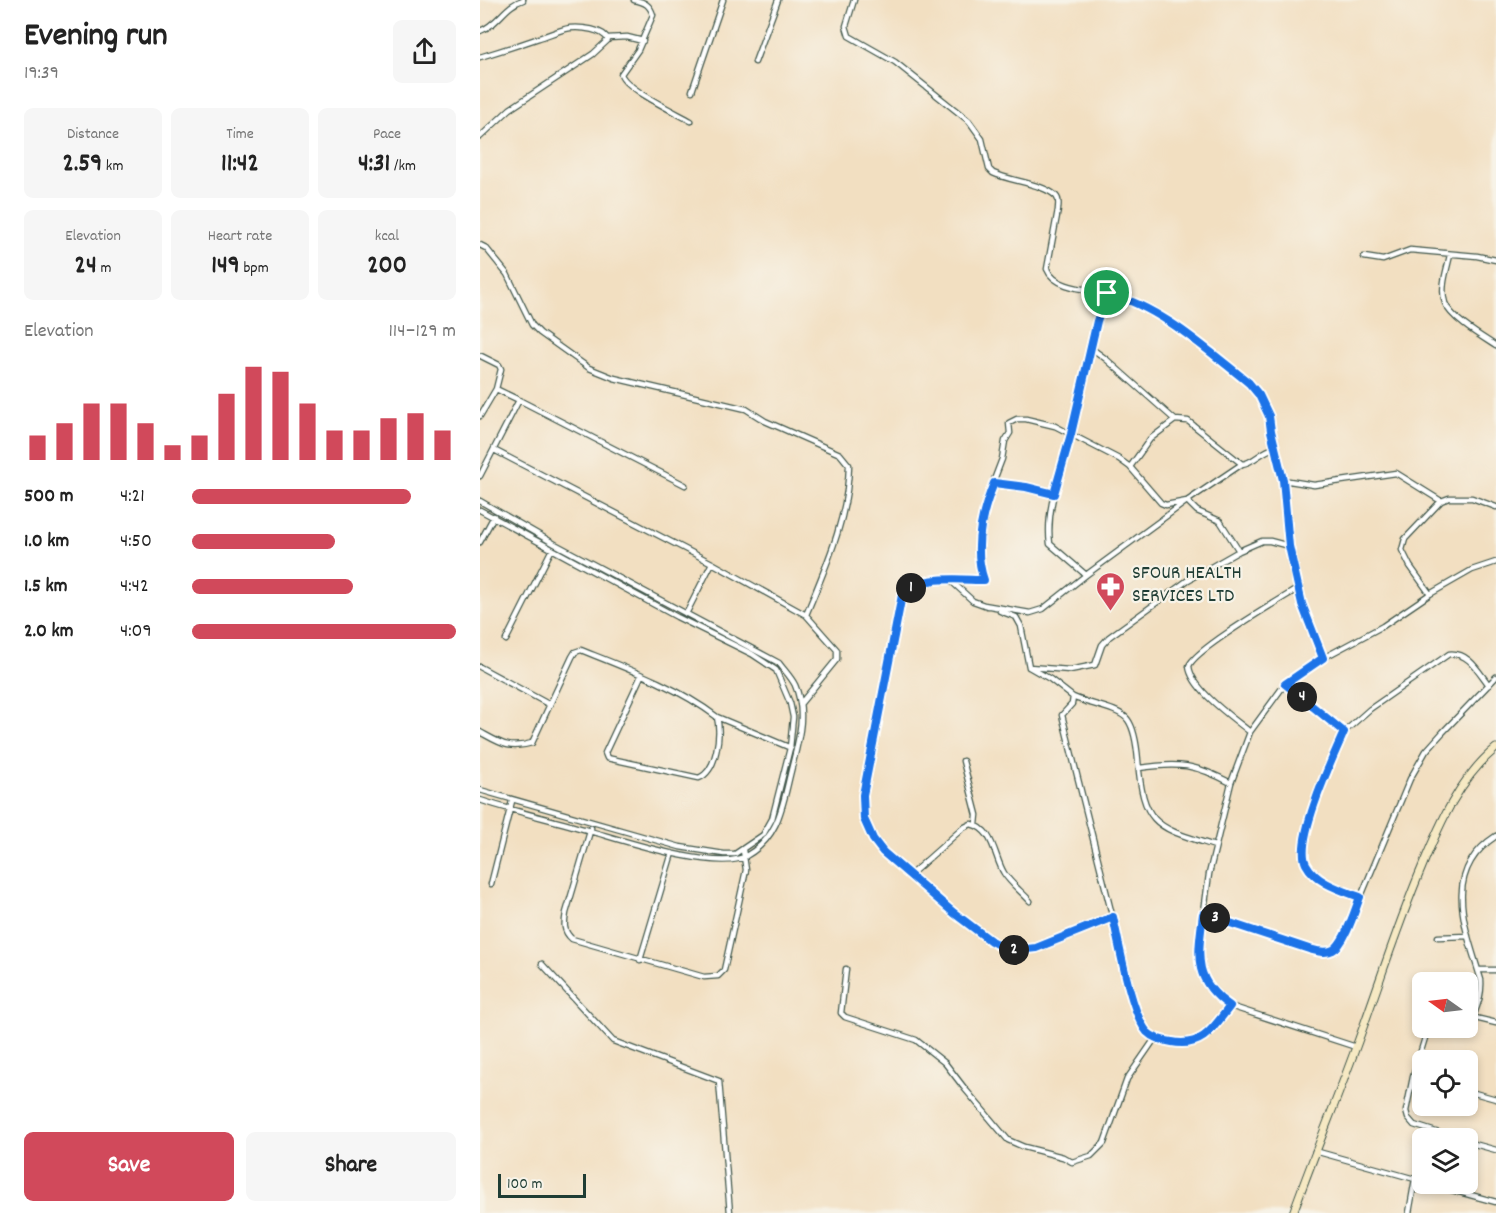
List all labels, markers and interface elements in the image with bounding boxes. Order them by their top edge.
text: Evening run [24,14,168,61]
button: share [393,20,456,83]
text: 19:39 [24,60,59,88]
text: Distance [67,123,119,146]
text: Time [226,123,254,146]
text: Pace [373,123,401,146]
text: 2.59 [63,146,102,183]
text: 11:42 [221,146,259,183]
text: 4:31 [358,146,390,183]
text: km [102,155,123,178]
text: /km [390,155,416,178]
text: Elevation [65,225,121,248]
text: Heart rate [208,225,272,248]
text: kcal [375,225,399,248]
text: 24 [75,248,97,285]
text: 149 [211,248,240,285]
text: 200 [367,248,407,285]
text: m [97,257,111,280]
text: bpm [240,257,269,280]
pin [1081,267,1132,318]
icon: arrive [1090,276,1123,309]
text: Elevation [24,318,94,346]
text: 114–129 m [388,318,456,346]
text: 500 m [24,483,73,511]
text: 4:21 [120,483,145,511]
text: 1.0 km [24,528,69,556]
text: 4:50 [120,528,152,556]
place label: SFOUR HEALTH SERVICES LTD [1132,560,1242,611]
pharmacy icon: SFOUR HEALTH SERVICES LTD [1095,570,1127,612]
text: 1.5 km [24,573,67,601]
text: 4:42 [120,573,149,601]
pin: 1 [896,573,926,603]
text: 1 [909,576,913,599]
text: 2.0 km [24,618,73,646]
text: 4:09 [120,618,152,646]
pin: 4 [1287,682,1317,712]
text: 4 [1299,685,1305,708]
pin: 3 [1200,903,1230,933]
text: 3 [1211,906,1219,929]
pin: 2 [999,935,1029,965]
text: 2 [1011,938,1018,961]
north arrow [1412,972,1478,1038]
map controls [1412,972,1478,1194]
button: locate [1412,1050,1478,1116]
button: layers [1412,1128,1478,1194]
button: Save [24,1132,234,1201]
button: Share [246,1132,456,1201]
scale bar [498,1171,586,1198]
text: 100 m [507,1173,543,1196]

